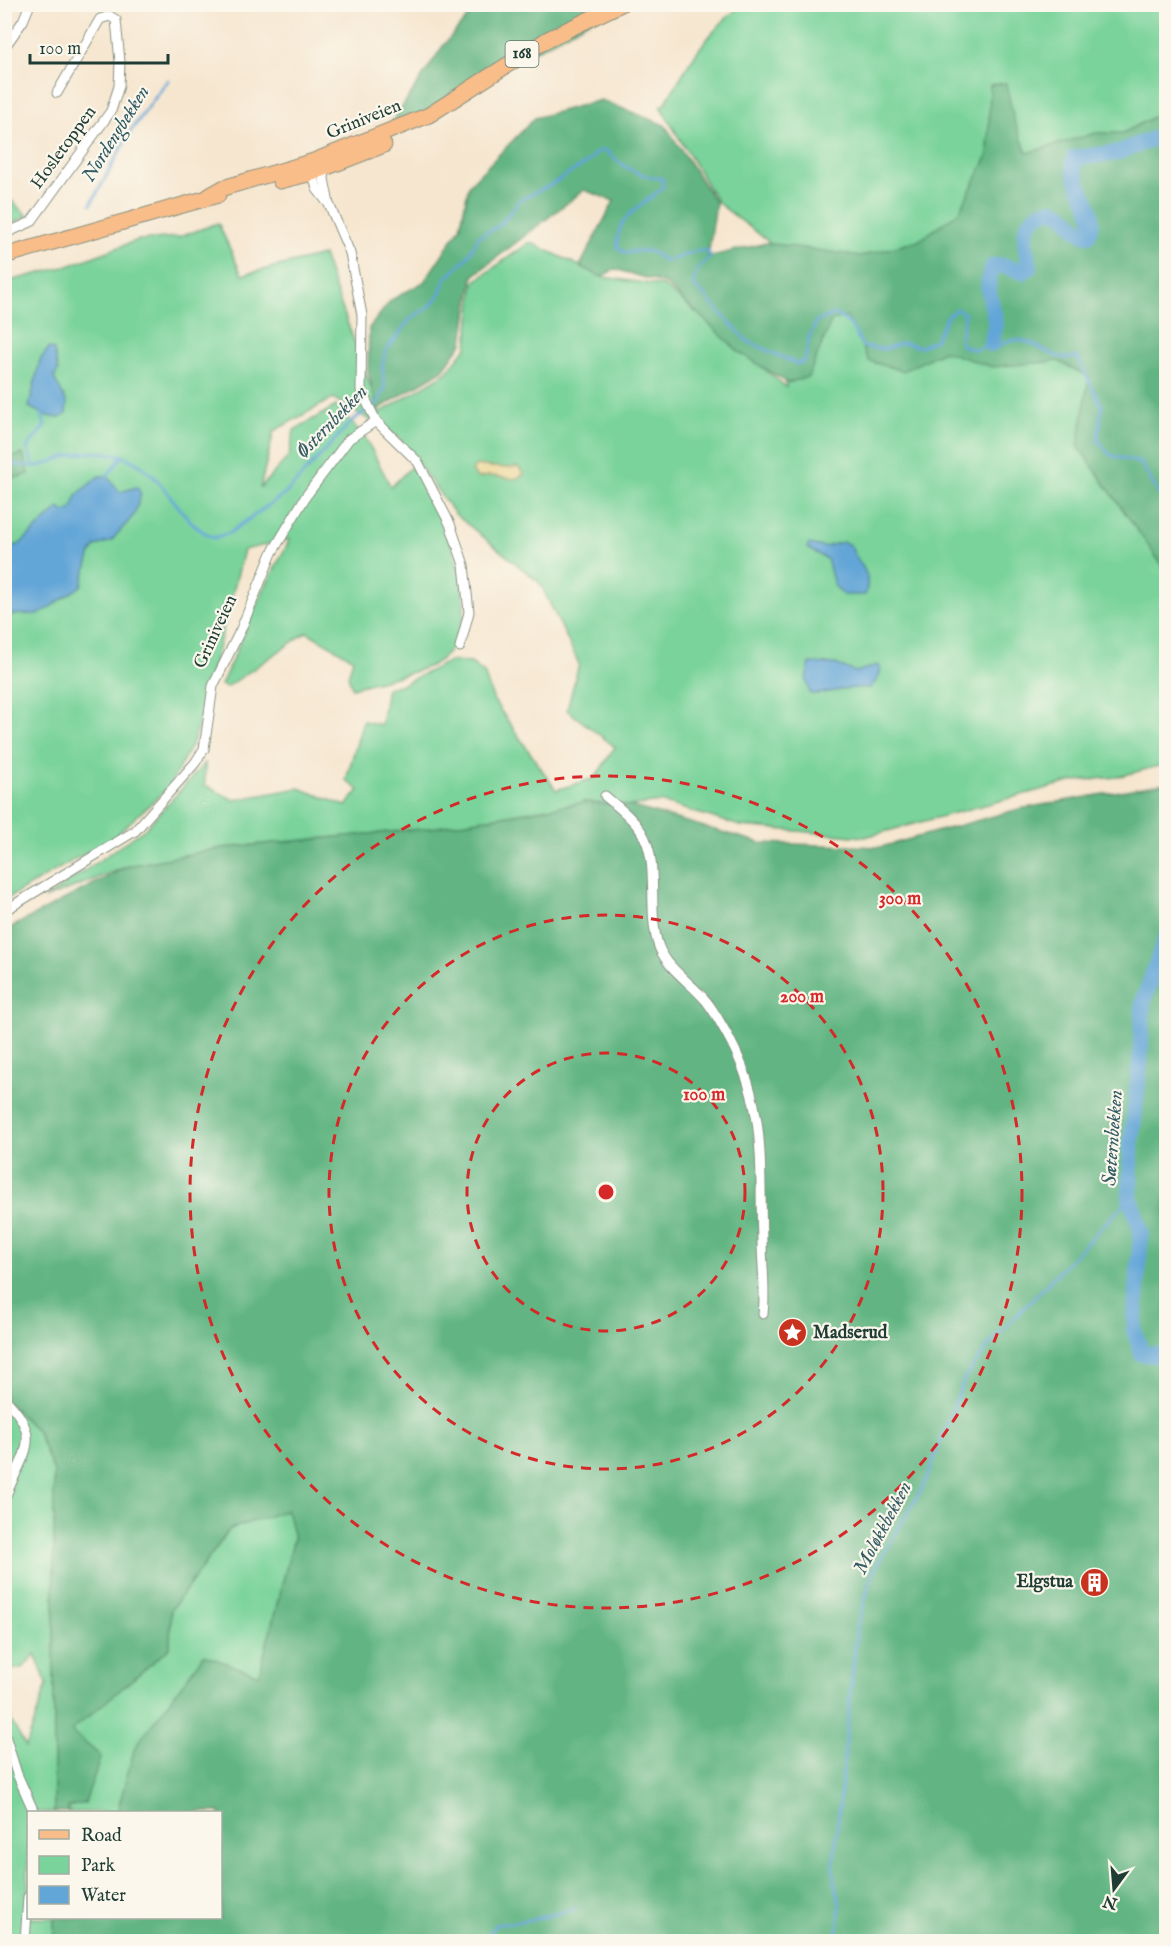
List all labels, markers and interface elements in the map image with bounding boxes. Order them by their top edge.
scale bar [30,27,168,65]
text: 100 m [39,38,81,61]
road number: 168 [506,41,538,67]
water label: Nordengbekken [76,81,156,188]
street label: Griniveien [323,94,405,145]
street label: Hosletoppen [26,101,102,194]
water label: Østernbekken [291,380,373,464]
street label: Griniveien [189,591,243,673]
text: 300 m [879,888,921,911]
text: 200 m [780,986,824,1009]
text: 100 m [683,1084,725,1107]
water label: Sæternbekken [1097,1089,1129,1187]
centre of rings [596,1182,616,1202]
place icon: Madserud [776,1317,808,1349]
place label: Madserud [813,1322,888,1345]
water label: Moløkkbekken [848,1477,918,1579]
building icon: Elgstua [1078,1566,1110,1598]
place label: Elgstua [1016,1571,1074,1594]
legend [27,1811,222,1919]
text: Road [81,1825,122,1848]
text: Park [81,1855,116,1878]
north arrow [1084,1859,1144,1919]
text: Water [81,1885,126,1908]
text: N [1101,1890,1121,1913]

